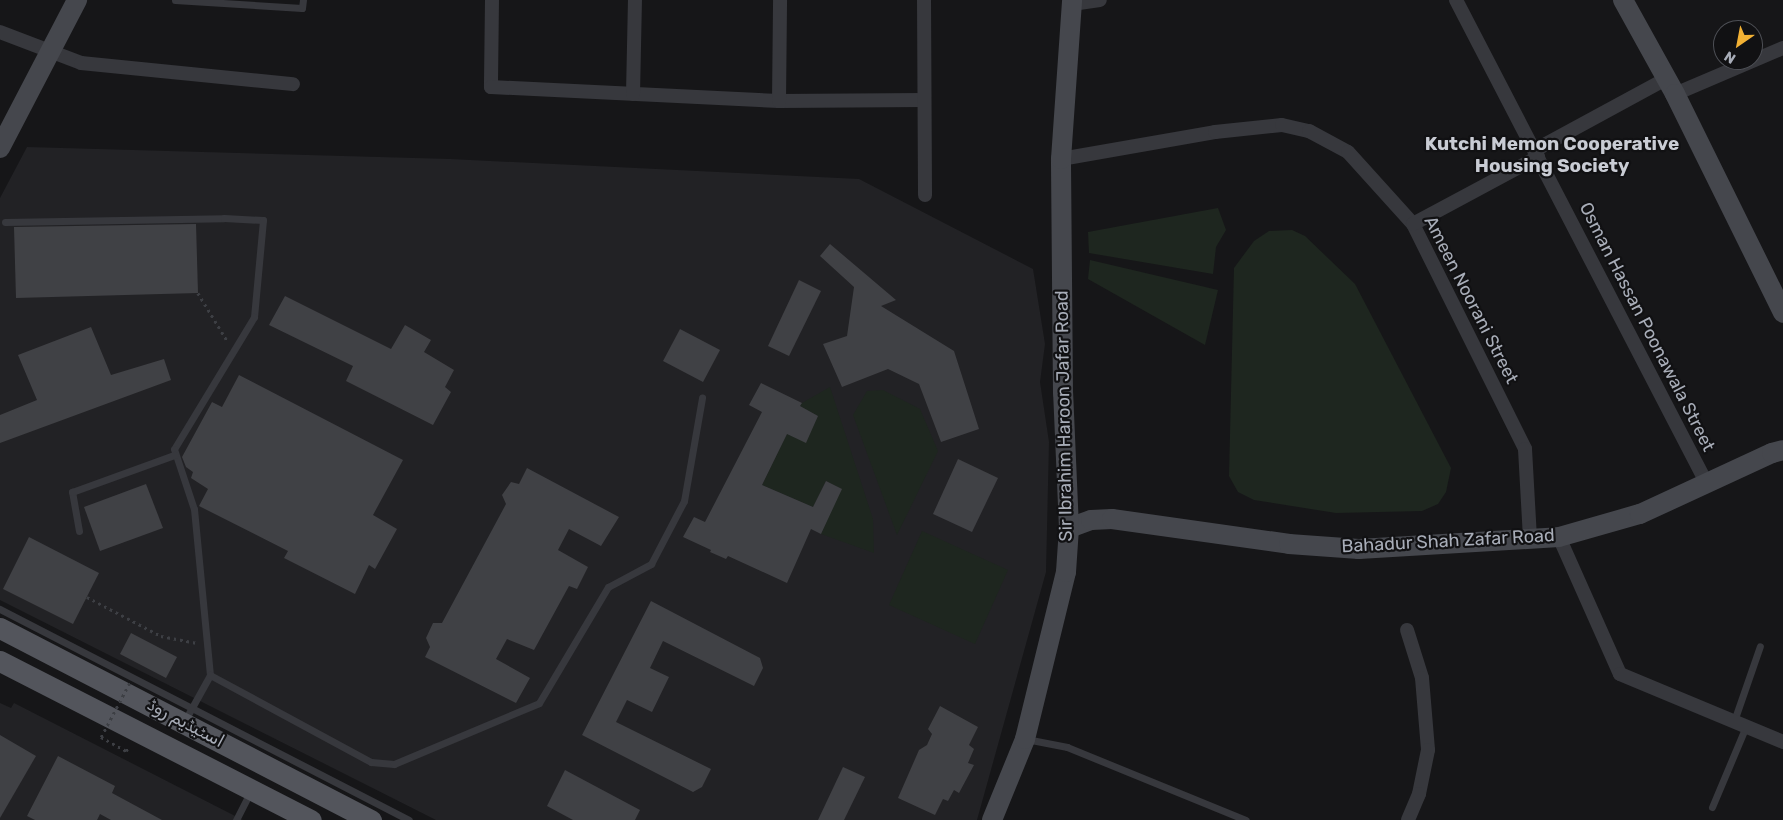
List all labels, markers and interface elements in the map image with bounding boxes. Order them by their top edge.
north arrow [1713,20,1763,70]
text: N [1721,47,1739,67]
district label: Kutchi Memon Cooperative Housing Society [1425,133,1679,177]
street label: Osman Hassan Poonawala Street [1575,199,1719,455]
street label: Ameen Noorani Street [1419,213,1523,387]
street label: Sir Ibrahim Haroon Jafar Road [1051,290,1077,542]
street label: Bahadur Shah Zafar Road [1340,525,1556,557]
street label: اسٹیڈیم روڈ [144,694,228,752]

